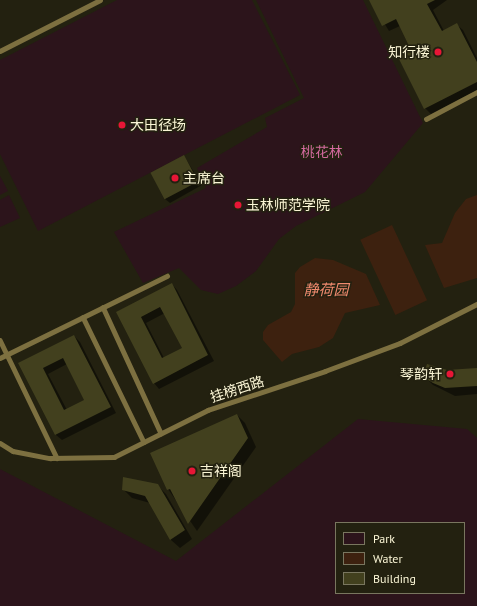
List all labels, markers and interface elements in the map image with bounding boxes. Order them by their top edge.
place label: 知行楼 [388,44,430,60]
marker: 知行楼 [433,47,443,57]
place label: 大田径场 [130,117,186,133]
marker: 大田径场 [117,120,127,130]
park label: 桃花林 [301,144,343,160]
place label: 主席台 [183,170,225,186]
marker: 主席台 [170,173,180,183]
place label: 玉林师范学院 [246,197,330,213]
marker: 玉林师范学院 [233,200,243,210]
water label: 静荷园 [304,281,348,299]
place label: 琴韵轩 [400,366,442,382]
marker: 琴韵轩 [445,369,455,379]
street label: 挂榜西路 [208,372,266,406]
place label: 吉祥阁 [200,463,242,479]
marker: 吉祥阁 [187,466,197,476]
legend [335,522,465,594]
text: Park [373,531,395,546]
text: Water [373,551,403,566]
text: Building [373,571,416,586]

